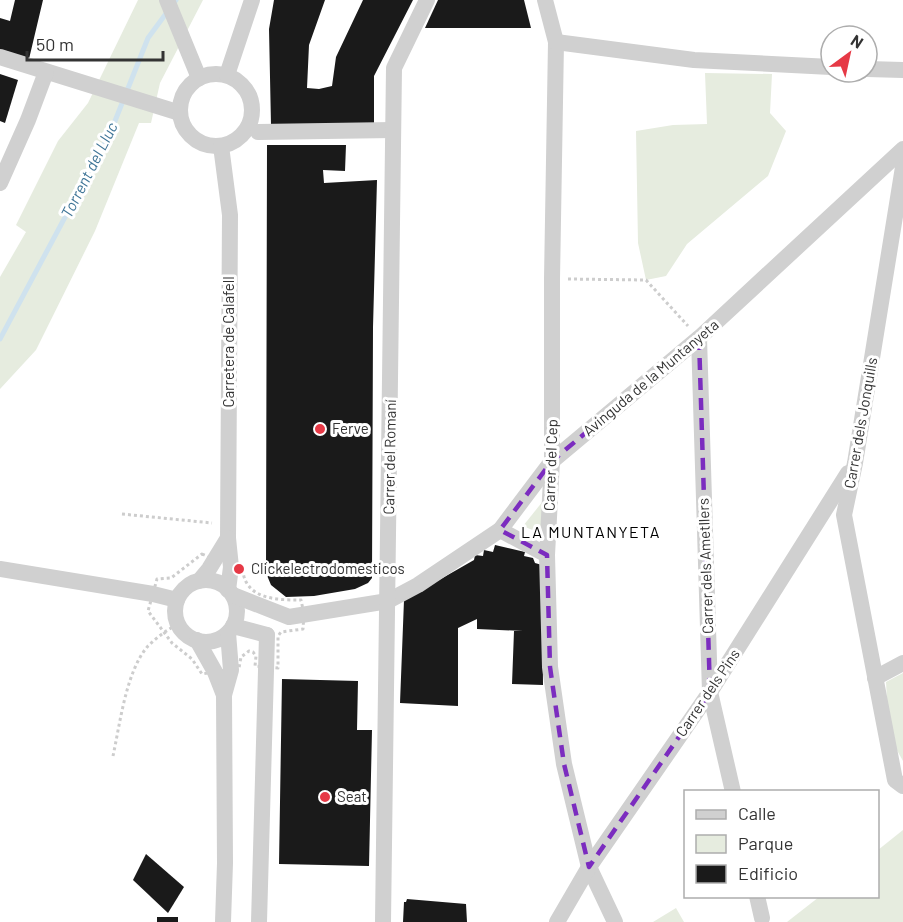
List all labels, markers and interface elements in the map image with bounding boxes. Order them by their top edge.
scale bar [27,24,164,62]
north arrow [819,24,879,84]
text: N [848,30,867,52]
text: 50 m [36,33,74,55]
water label: Torrent del Lluc [56,119,121,221]
street label: Carretera de Calafell [219,276,237,408]
street label: Avinguda de la Muntanyeta [579,315,722,439]
street label: Carrer dels Jonquills [840,356,880,490]
street label: Carrer del Romaní [379,399,399,515]
place label: Ferve [332,419,369,437]
street label: Carrer del Cep [539,419,561,511]
marker: Ferve [313,422,327,436]
street label: Carrer dels Ametllers [694,498,716,634]
district label: LA MUNTANYETA [521,522,661,541]
place label: Clickelectrodomesticos [251,559,405,577]
marker: Clickelectrodomesticos [232,562,246,576]
street label: Carrer dels Pins [671,645,743,740]
place label: Seat [337,787,367,805]
marker: Seat [318,790,332,804]
legend [684,790,879,898]
text: Calle [738,802,776,824]
text: Parque [738,832,793,854]
text: Edificio [738,862,798,884]

